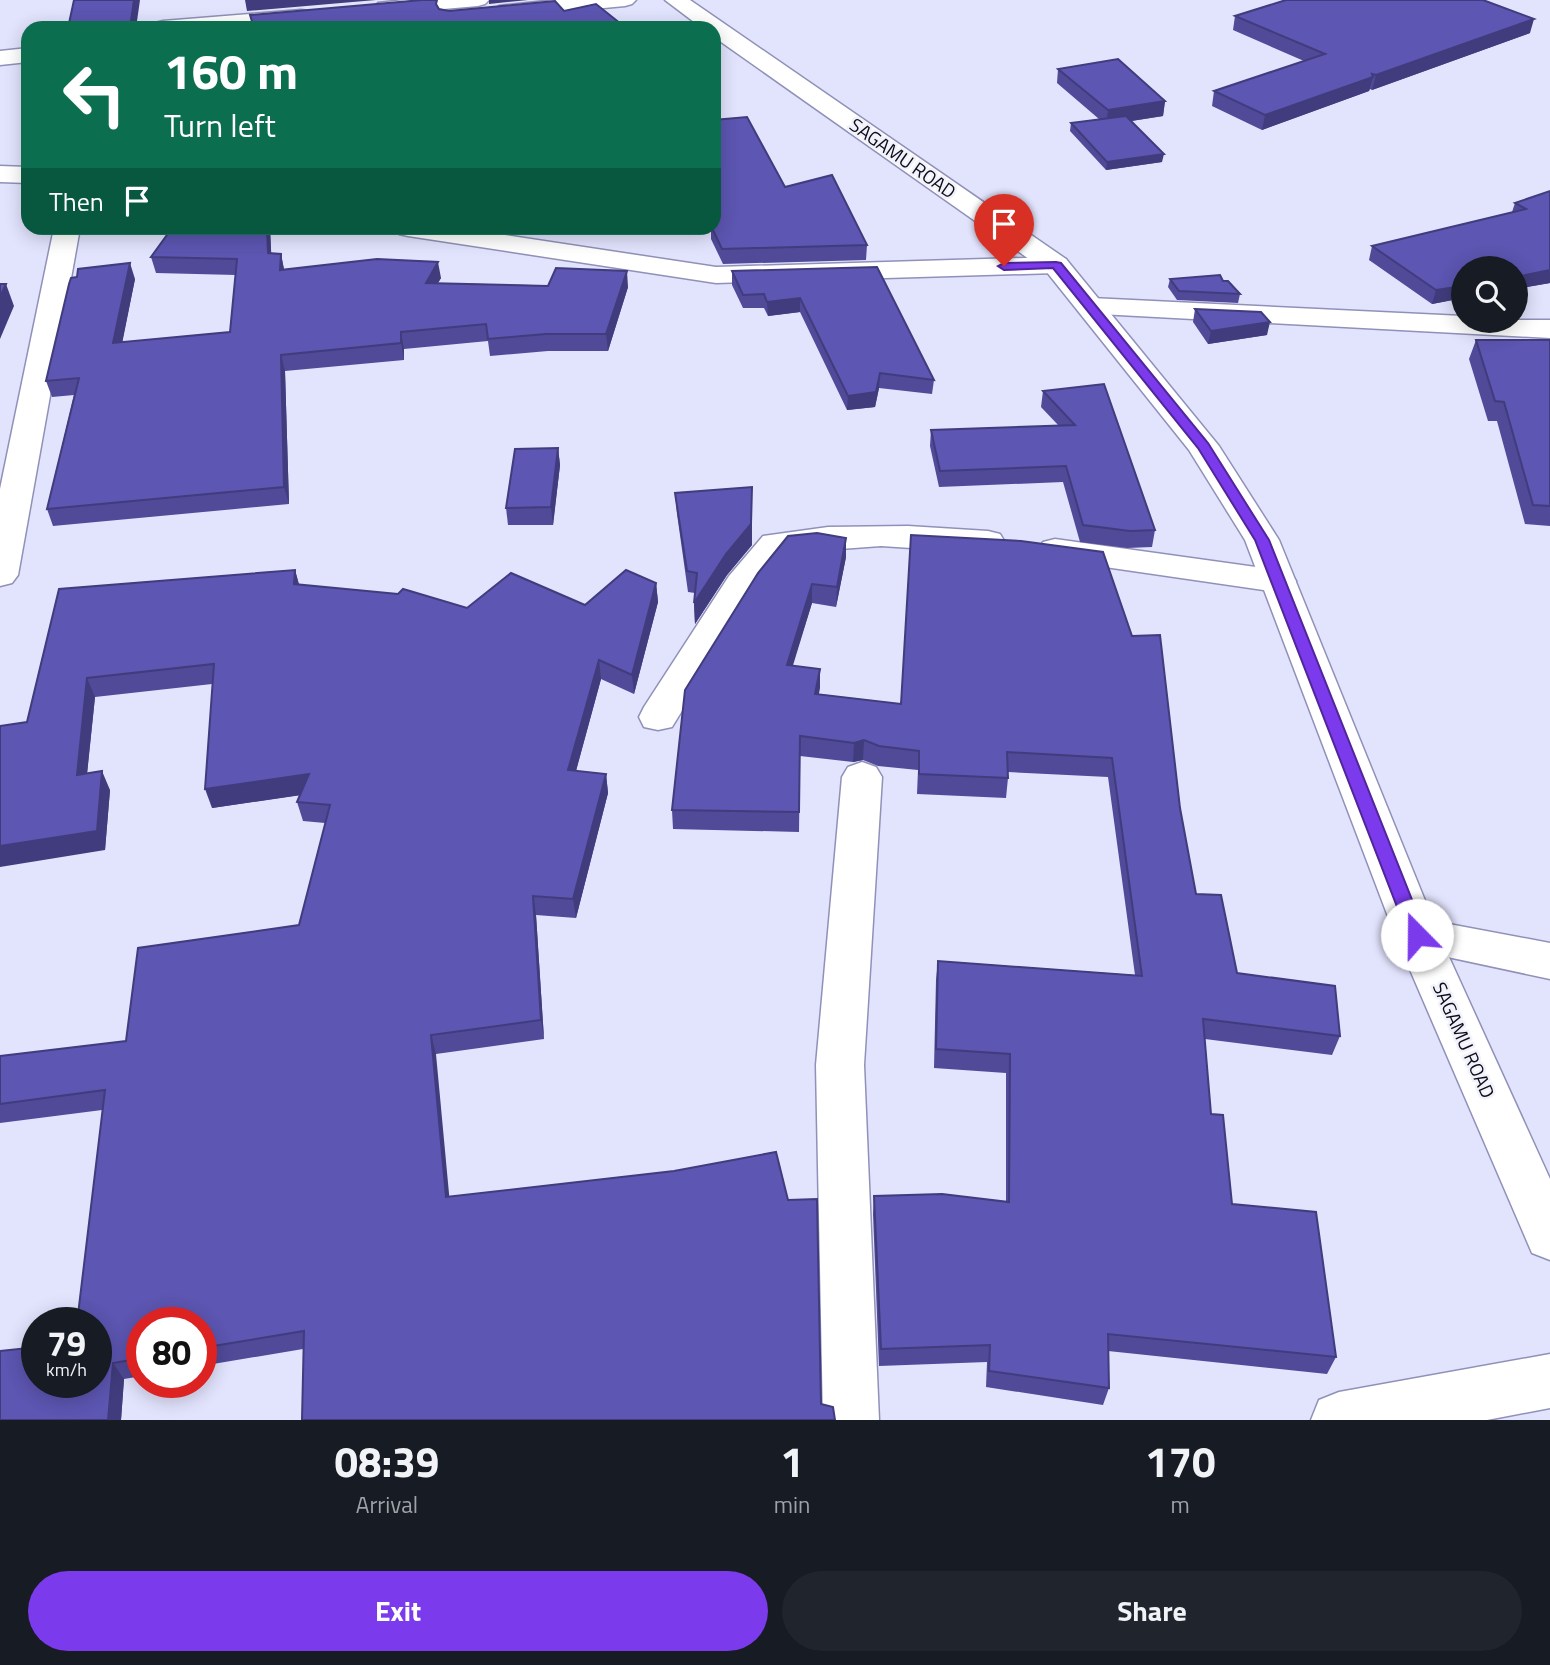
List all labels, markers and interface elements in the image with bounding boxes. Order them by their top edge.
text: 160 m [164,33,298,108]
icon: left [49,49,140,140]
text: Turn left [164,101,276,149]
street label: SAGAMU ROAD [844,110,962,205]
text: Then [49,182,104,221]
icon: arrive [118,182,156,220]
pin [974,194,1034,266]
icon: arrive [985,205,1023,243]
map controls [1451,256,1528,333]
button: search [1451,256,1528,333]
position arrow [1380,898,1454,972]
street label: SAGAMU ROAD [1426,977,1503,1102]
speed limit sign: 80 [126,1307,217,1398]
text: 79 [47,1316,86,1370]
text: km/h [46,1356,87,1383]
text: 08:39 [334,1429,439,1493]
text: 1 [780,1429,804,1493]
text: 170 [1145,1429,1215,1493]
text: Arrival [356,1487,418,1522]
text: min [774,1487,810,1522]
text: m [1171,1487,1190,1522]
button: Exit [28,1571,768,1651]
button: Share [782,1571,1522,1651]

